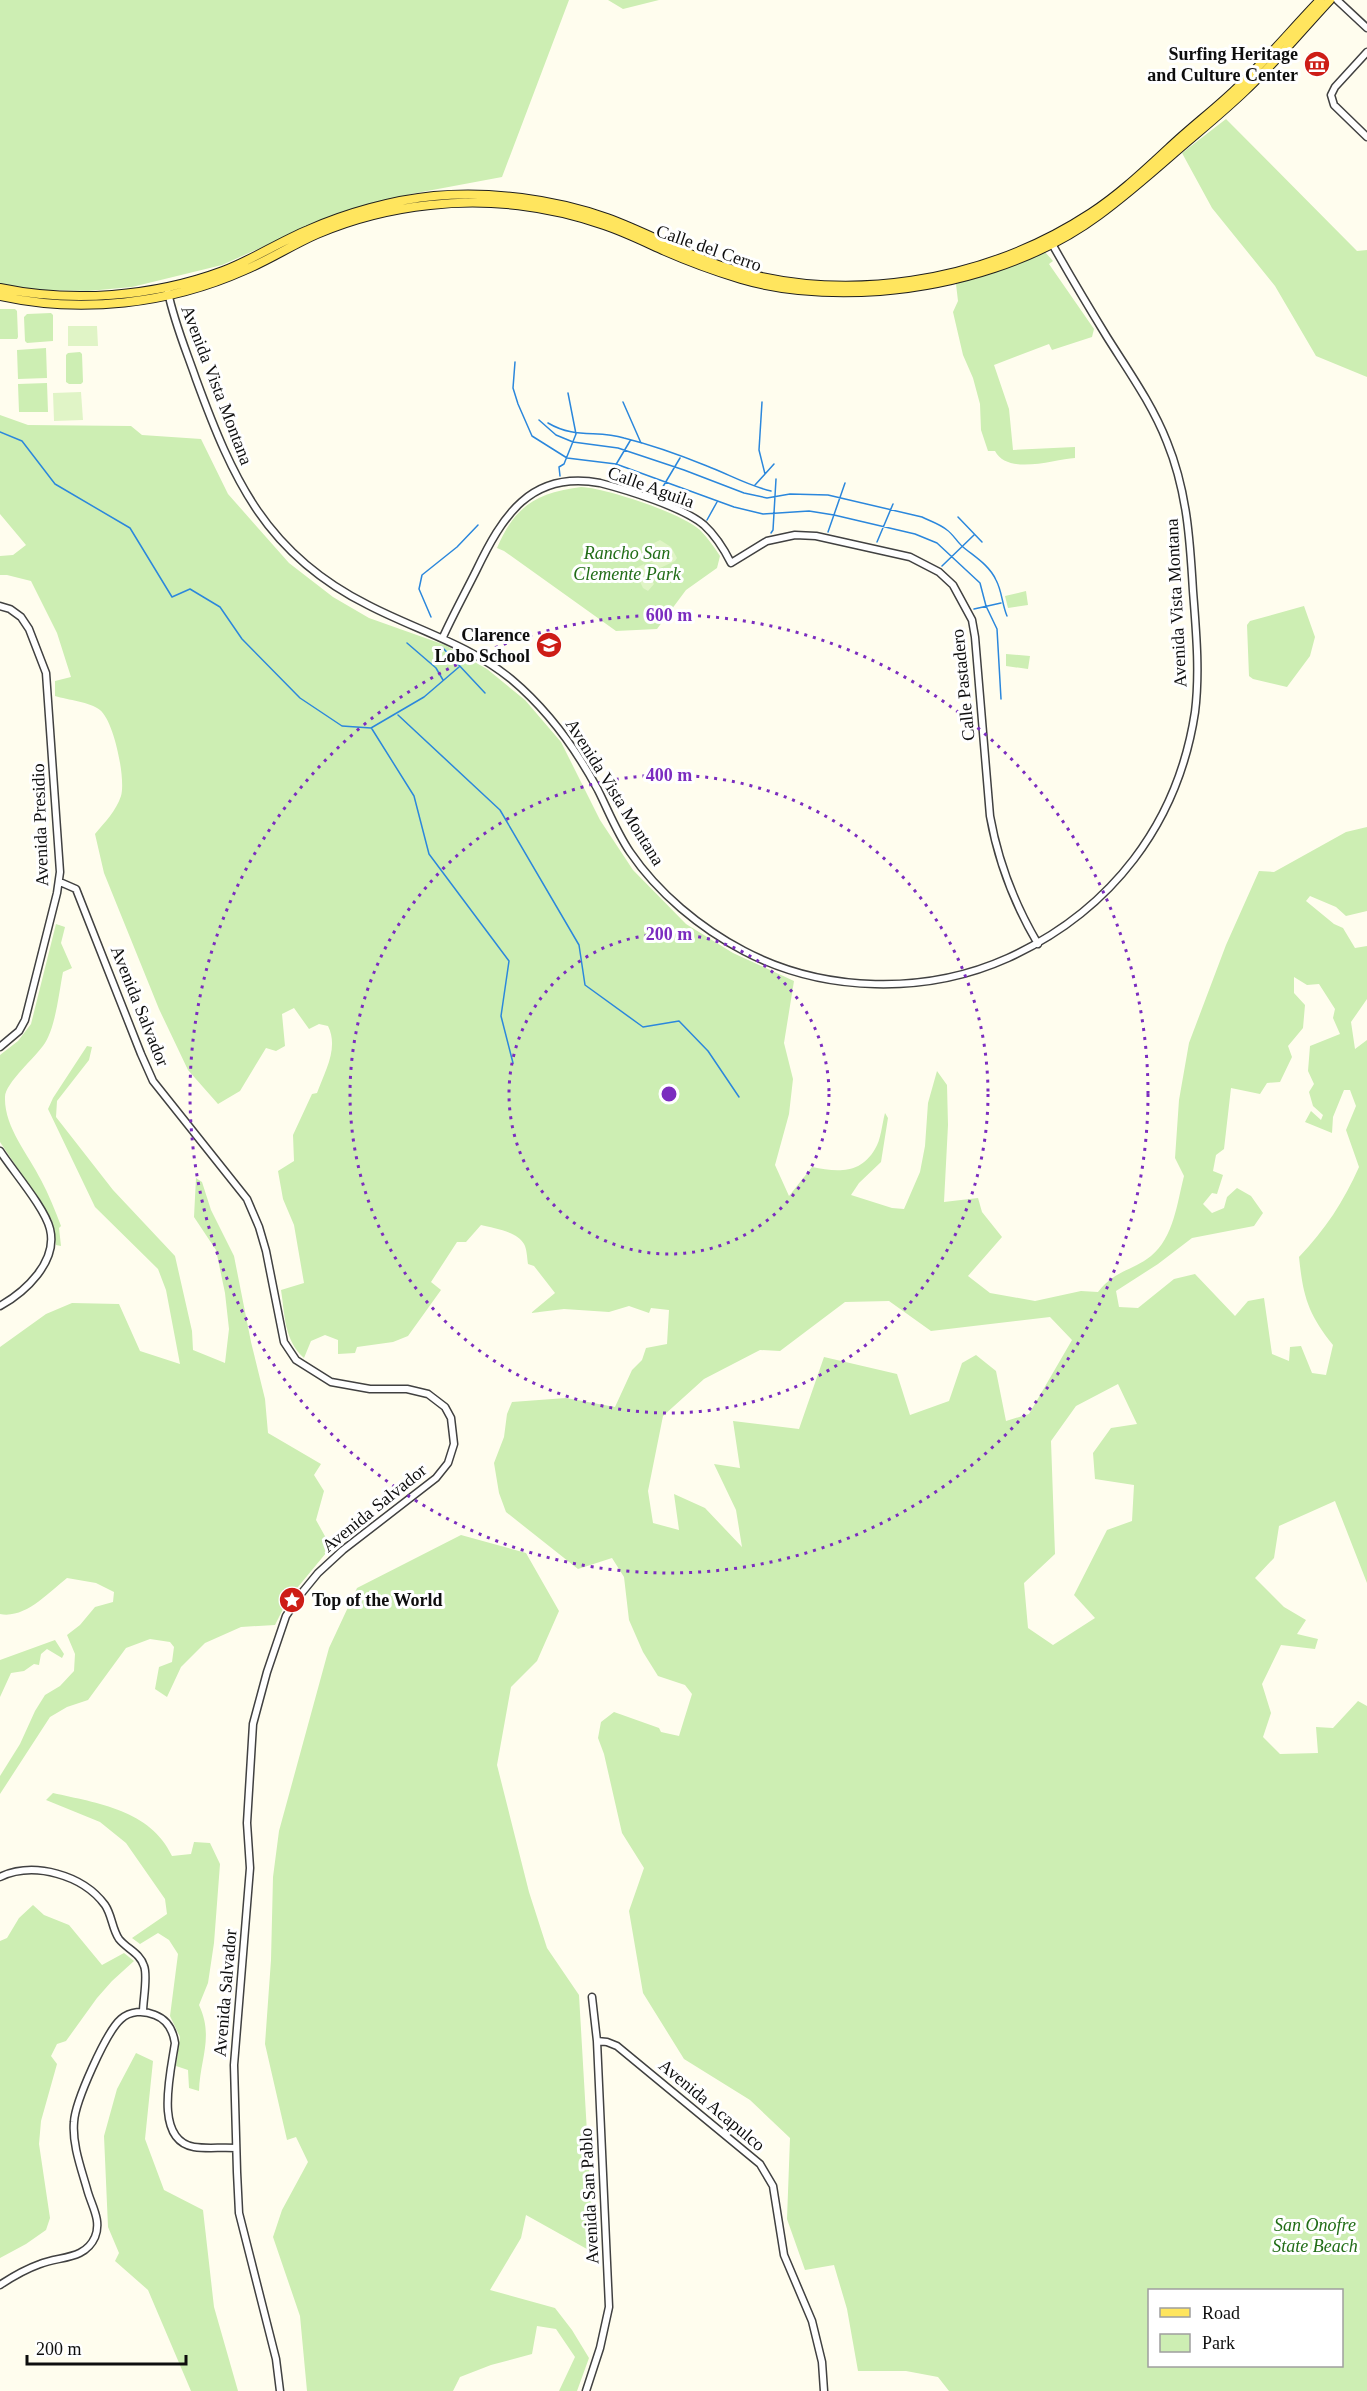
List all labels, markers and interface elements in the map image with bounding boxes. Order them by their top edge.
place label: Surfing Heritage and Culture Center [1147,44,1298,85]
museum icon: Surfing Heritage and Culture Center [1302,49,1332,79]
street label: Calle del Cerro [654,221,764,275]
street label: Avenida Vista Montana [177,302,257,468]
street label: Calle Aguila [605,462,697,512]
street label: Avenida Vista Montana [1162,518,1190,688]
park label: Rancho San Clemente Park [573,543,682,584]
text: 600 m [646,605,692,625]
place label: Clarence Lobo School [434,625,530,666]
street label: Calle Pastadero [947,628,979,742]
school or university icon: Clarence Lobo School [534,630,564,660]
street label: Avenida Vista Montana [562,715,668,869]
street label: Avenida Presidio [28,763,52,887]
text: 400 m [646,765,692,785]
text: 200 m [646,924,692,944]
street label: Avenida Salvador [107,943,173,1069]
centre of rings [659,1084,679,1104]
street label: Avenida Salvador [318,1460,430,1556]
place icon: Top of the World [277,1585,307,1615]
place label: Top of the World [312,1590,443,1610]
street label: Avenida Salvador [209,1928,241,2058]
street label: Avenida Acapulco [655,2055,769,2155]
street label: Avenida San Pablo [575,2127,603,2265]
park label: San Onofre State Beach [1272,2215,1358,2256]
legend [1148,2289,1343,2367]
text: Road [1202,2303,1240,2323]
scale bar [27,2328,186,2366]
text: Park [1202,2333,1235,2353]
text: 200 m [36,2339,82,2359]

